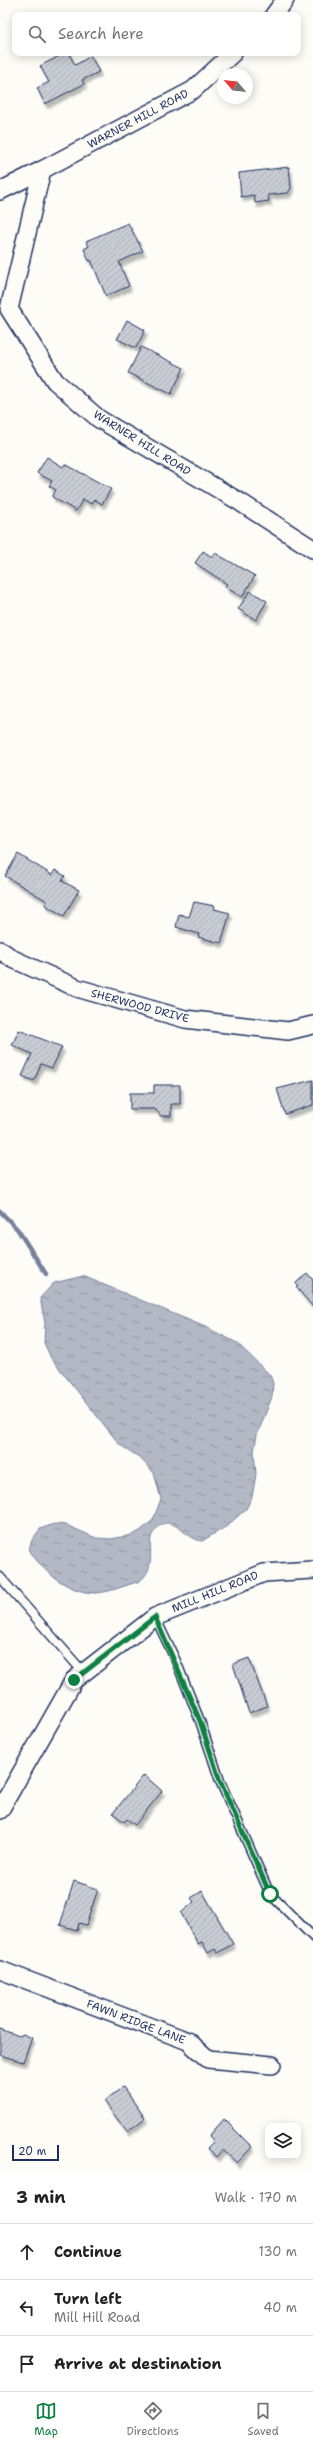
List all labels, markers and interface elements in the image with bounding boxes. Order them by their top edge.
search box [12,12,301,56]
icon: search [26,23,48,45]
text: Search here [58,24,144,44]
north arrow [217,68,253,104]
street label: WARNER HILL ROAD [85,86,191,152]
street label: WARNER HILL ROAD [90,407,194,479]
street label: SHERWOOD DRIVE [89,986,191,1026]
street label: MILL HILL ROAD [170,1568,260,1616]
route end [65,1671,83,1689]
route start [261,1885,279,1903]
street label: FAWN RIDGE LANE [84,1996,188,2048]
map controls [265,2123,301,2159]
button: layers [265,2123,301,2159]
scale bar [12,2143,59,2162]
text: 20 m [18,2144,46,2159]
text: 3 min [16,2186,66,2208]
text: Walk · 170 m [215,2189,297,2206]
icon: ahead [16,2241,38,2263]
text: Continue [54,2242,122,2262]
text: 130 m [259,2243,297,2260]
text: Turn left [54,2289,122,2309]
icon: left [16,2297,38,2319]
text: 40 m [263,2299,297,2316]
text: Mill Hill Road [54,2309,140,2326]
icon: arrive [16,2353,38,2375]
text: Arrive at destination [54,2354,222,2374]
tab: Map [34,2400,58,2439]
tab: Directions [126,2400,179,2439]
tab: Saved [247,2400,279,2439]

